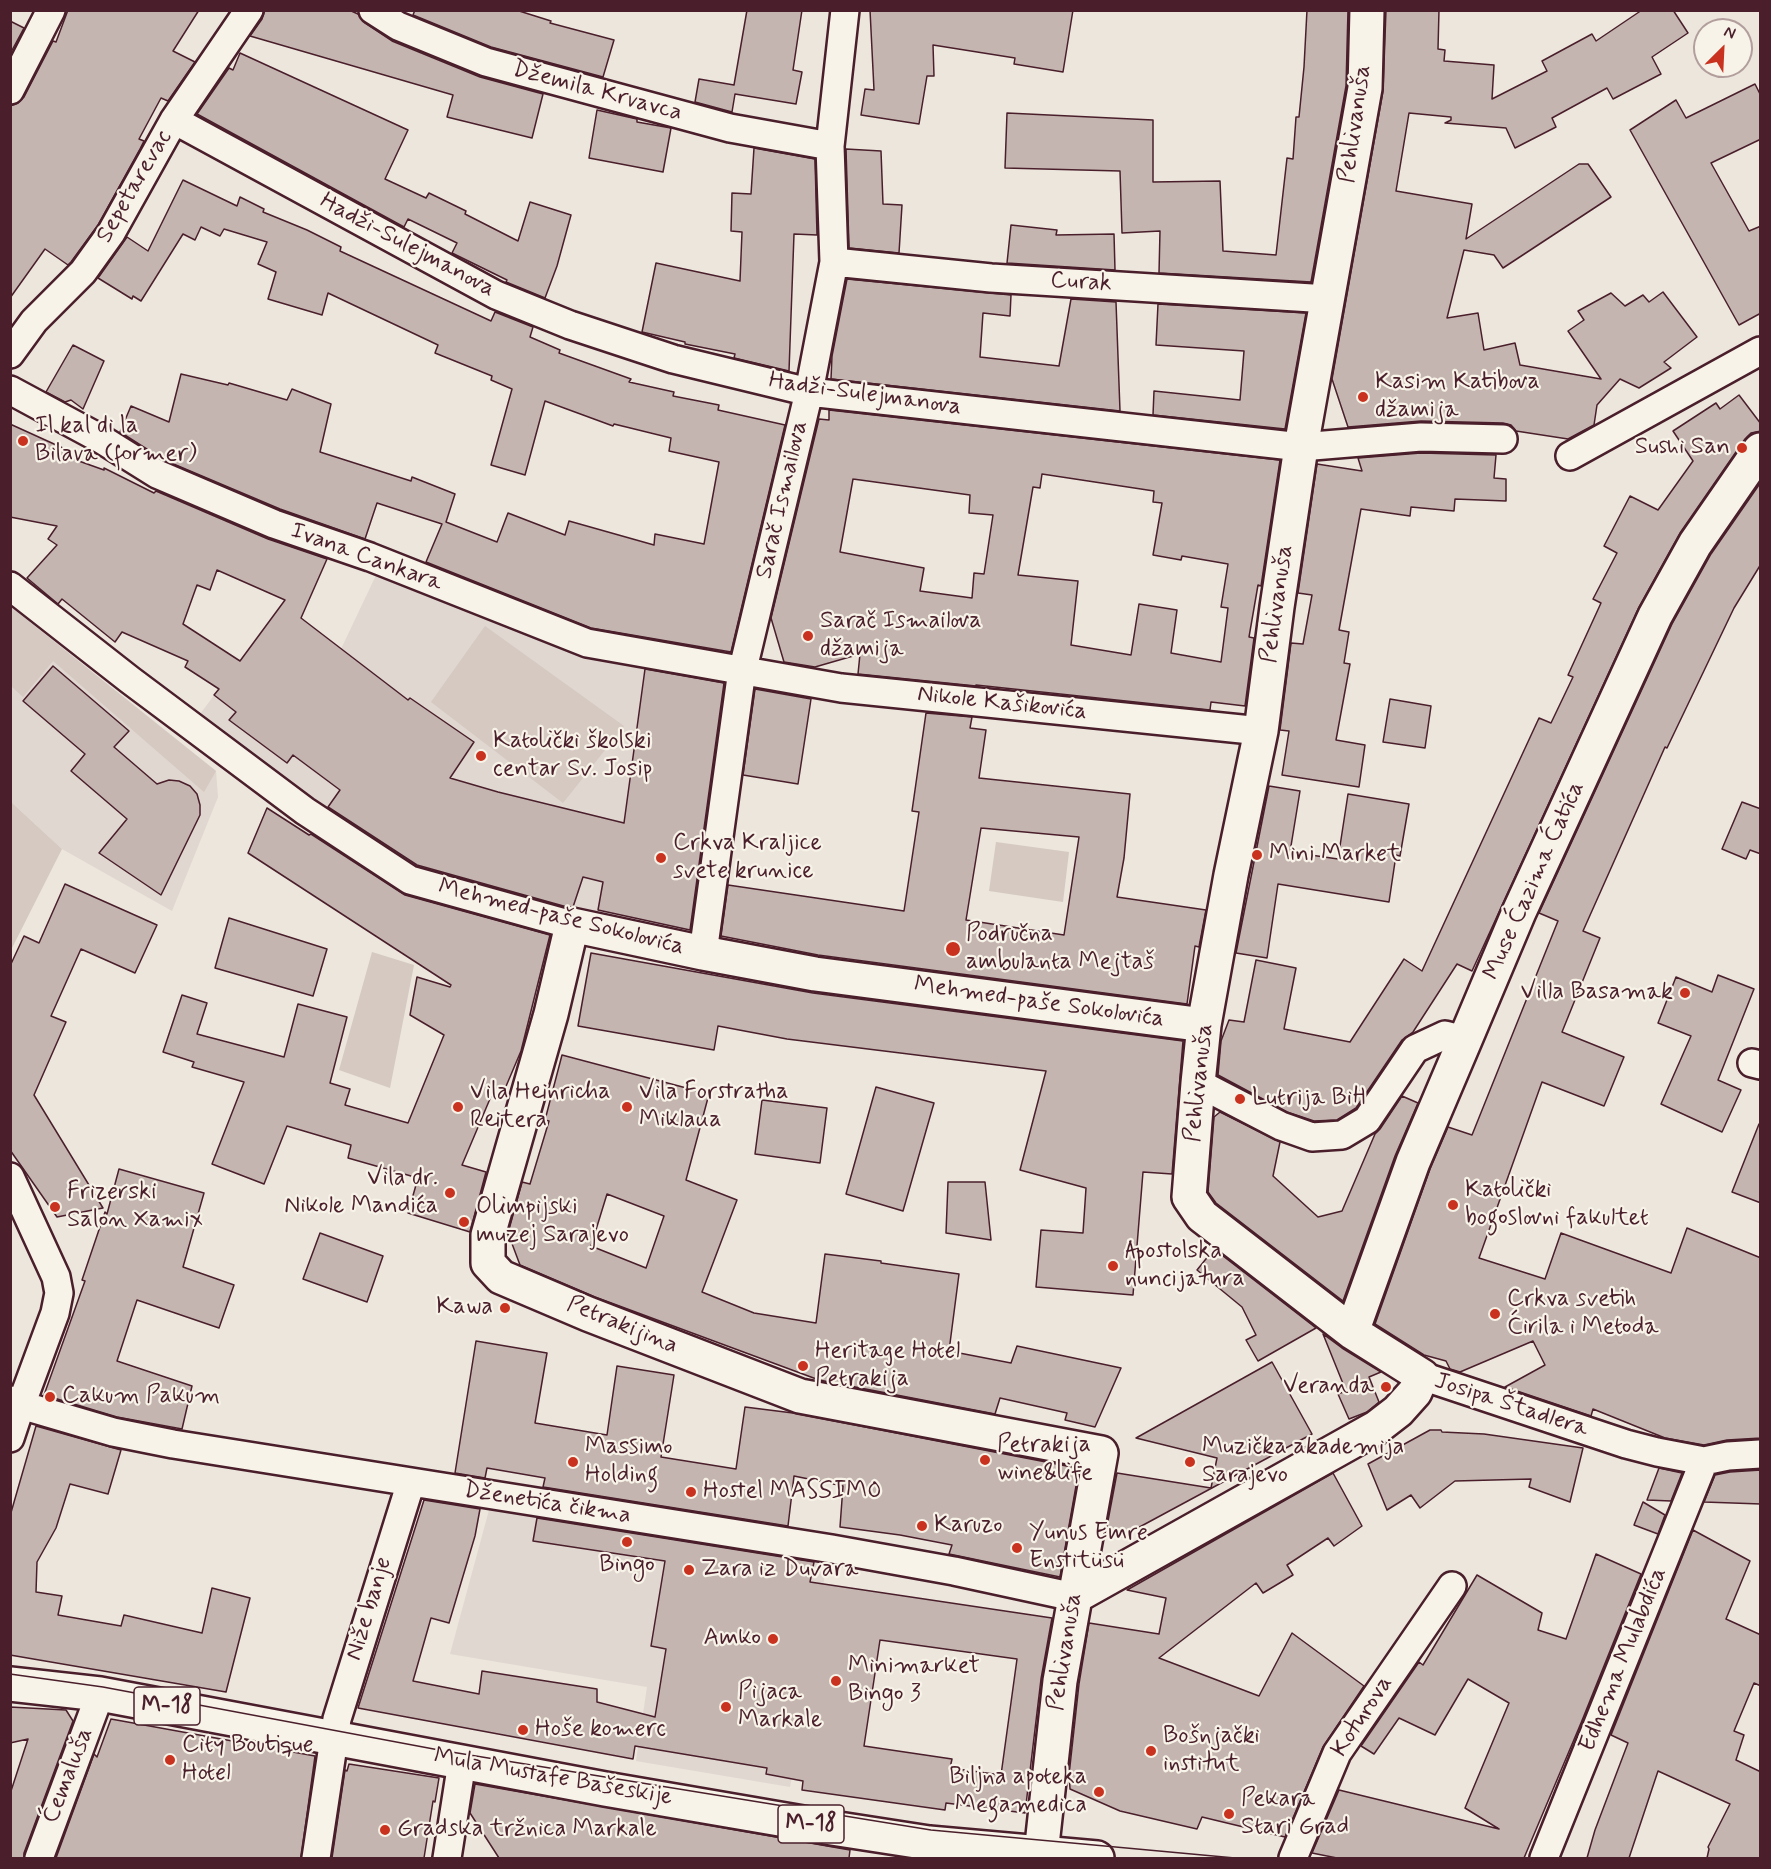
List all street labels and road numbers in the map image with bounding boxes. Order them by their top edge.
street label: Džemila Krvavca [509,55,685,129]
street label: Pehlivanuša [1333,63,1379,185]
street label: Sepetarevac [91,125,179,249]
street label: Hadži-Sulejmanova [314,188,500,304]
street label: Curak [1050,267,1112,299]
street label: Hadži-Sulejmanova [767,367,963,423]
street label: Sarač Ismailova [751,418,815,582]
street label: Ivana Cankara [286,517,446,599]
street label: Pehlivanuša [1255,543,1301,665]
street label: Nikole Kašikovića [916,681,1088,727]
street label: Muse Ćazima Ćatića [1478,777,1592,985]
street label: Mehmed-paše Sokolovića [435,873,687,963]
street label: Mehmed-paše Sokolovića [912,971,1166,1035]
street label: Pehlivanuša [1179,1022,1221,1144]
street label: Petrakijina [562,1291,682,1361]
street label: Josipa Štadlera [1430,1368,1592,1444]
street label: Dženetića čikma [461,1477,633,1531]
street label: Niže banje [341,1554,399,1664]
street label: Edhema Mulabdića [1574,1564,1674,1756]
street label: Pehlivanuša [1042,1591,1090,1713]
street label: Koturova [1326,1671,1400,1763]
road number: M-18 [134,1687,200,1725]
street label: Ćemaluša [38,1724,100,1828]
street label: Mula Mustafe Bašeskije [431,1743,675,1813]
road number: M-18 [778,1805,844,1843]

